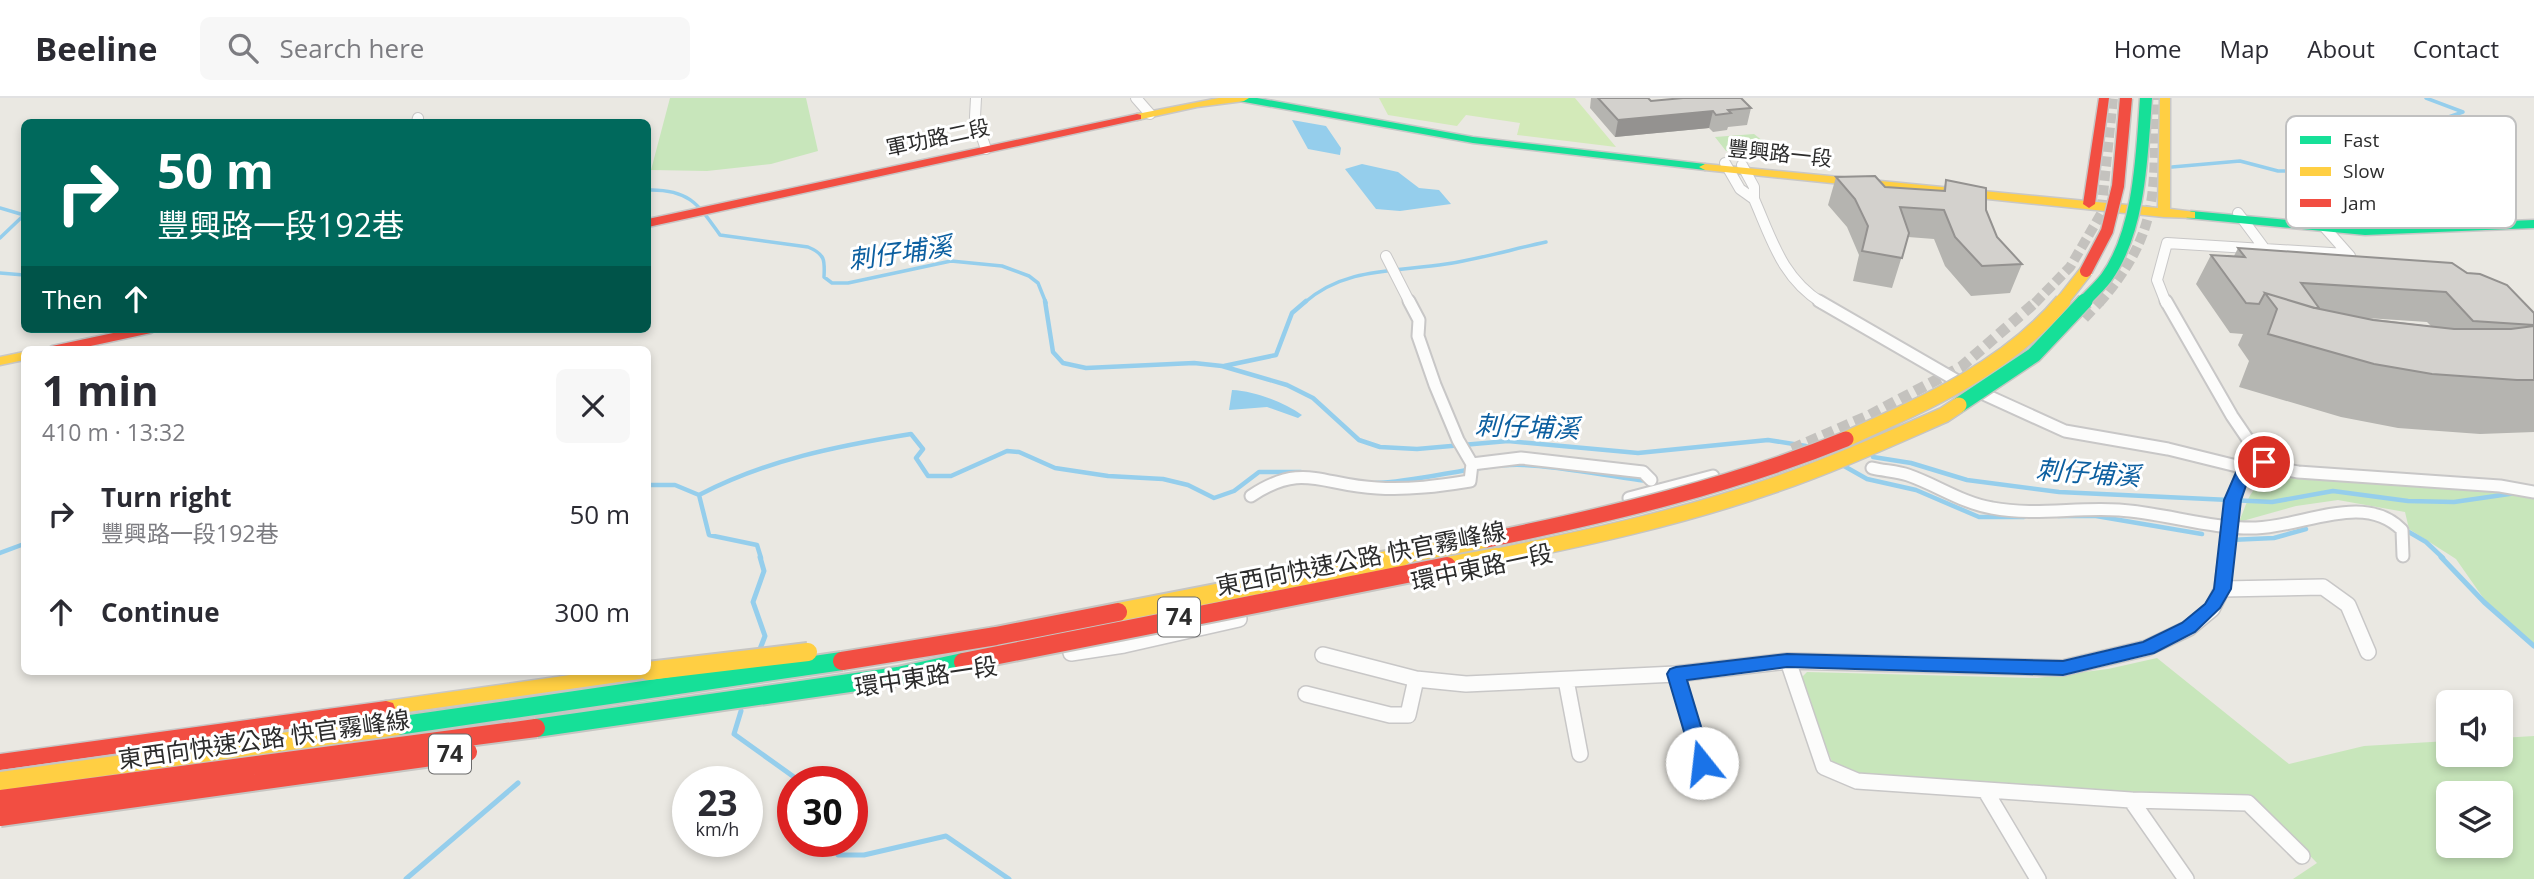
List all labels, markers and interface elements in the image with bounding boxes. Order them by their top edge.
search box [200,17,690,80]
text: Beeline [35,26,158,71]
icon: search [224,29,262,67]
text: Search here [280,30,424,66]
text: Home [2114,32,2182,65]
text: Map [2220,32,2269,65]
text: About [2307,32,2375,65]
text: Contact [2413,32,2499,65]
street label: 軍功路二段 [884,112,992,162]
legend [2286,116,2516,228]
text: Fast [2343,127,2379,153]
street label: 豐興路一段 [1726,134,1834,172]
text: 50 m [157,137,274,203]
icon: right [42,147,133,238]
text: Slow [2343,158,2385,184]
text: Jam [2341,190,2376,216]
text: 豐興路一段192巷 [157,203,404,246]
water label: 刺仔埔溪 [846,226,958,277]
icon: ahead [117,280,155,318]
text: Then [42,281,103,317]
text: 1 min [42,361,159,418]
button: close [556,369,630,443]
water label: 刺仔埔溪 [1474,406,1584,446]
text: 410 m · 13:32 [42,416,185,448]
pin [2234,432,2294,492]
icon: arrive [2245,443,2283,481]
water label: 刺仔埔溪 [2035,450,2145,494]
text: Turn right [101,479,232,515]
icon: right [42,495,80,533]
text: 50 m [569,496,630,532]
street label: 東西向快速公路 快官霧峰線 [1213,513,1508,602]
text: 豐興路一段192巷 [101,517,278,549]
street label: 環中東路一段 [1408,535,1556,598]
icon: ahead [42,593,80,631]
text: Continue [101,594,220,630]
text: 300 m [555,594,630,630]
road number: 74 [1158,597,1200,636]
street label: 環中東路一段 [852,648,999,703]
map controls [2436,690,2513,858]
button: sound [2436,690,2513,767]
street label: 東西向快速公路 快官霧峰線 [116,702,412,775]
position arrow [1665,726,1739,800]
road number: 74 [429,734,471,774]
speed limit sign: 30 [777,766,868,857]
text: 23 [697,779,738,826]
button: layers [2436,781,2513,858]
text: km/h [696,817,739,841]

